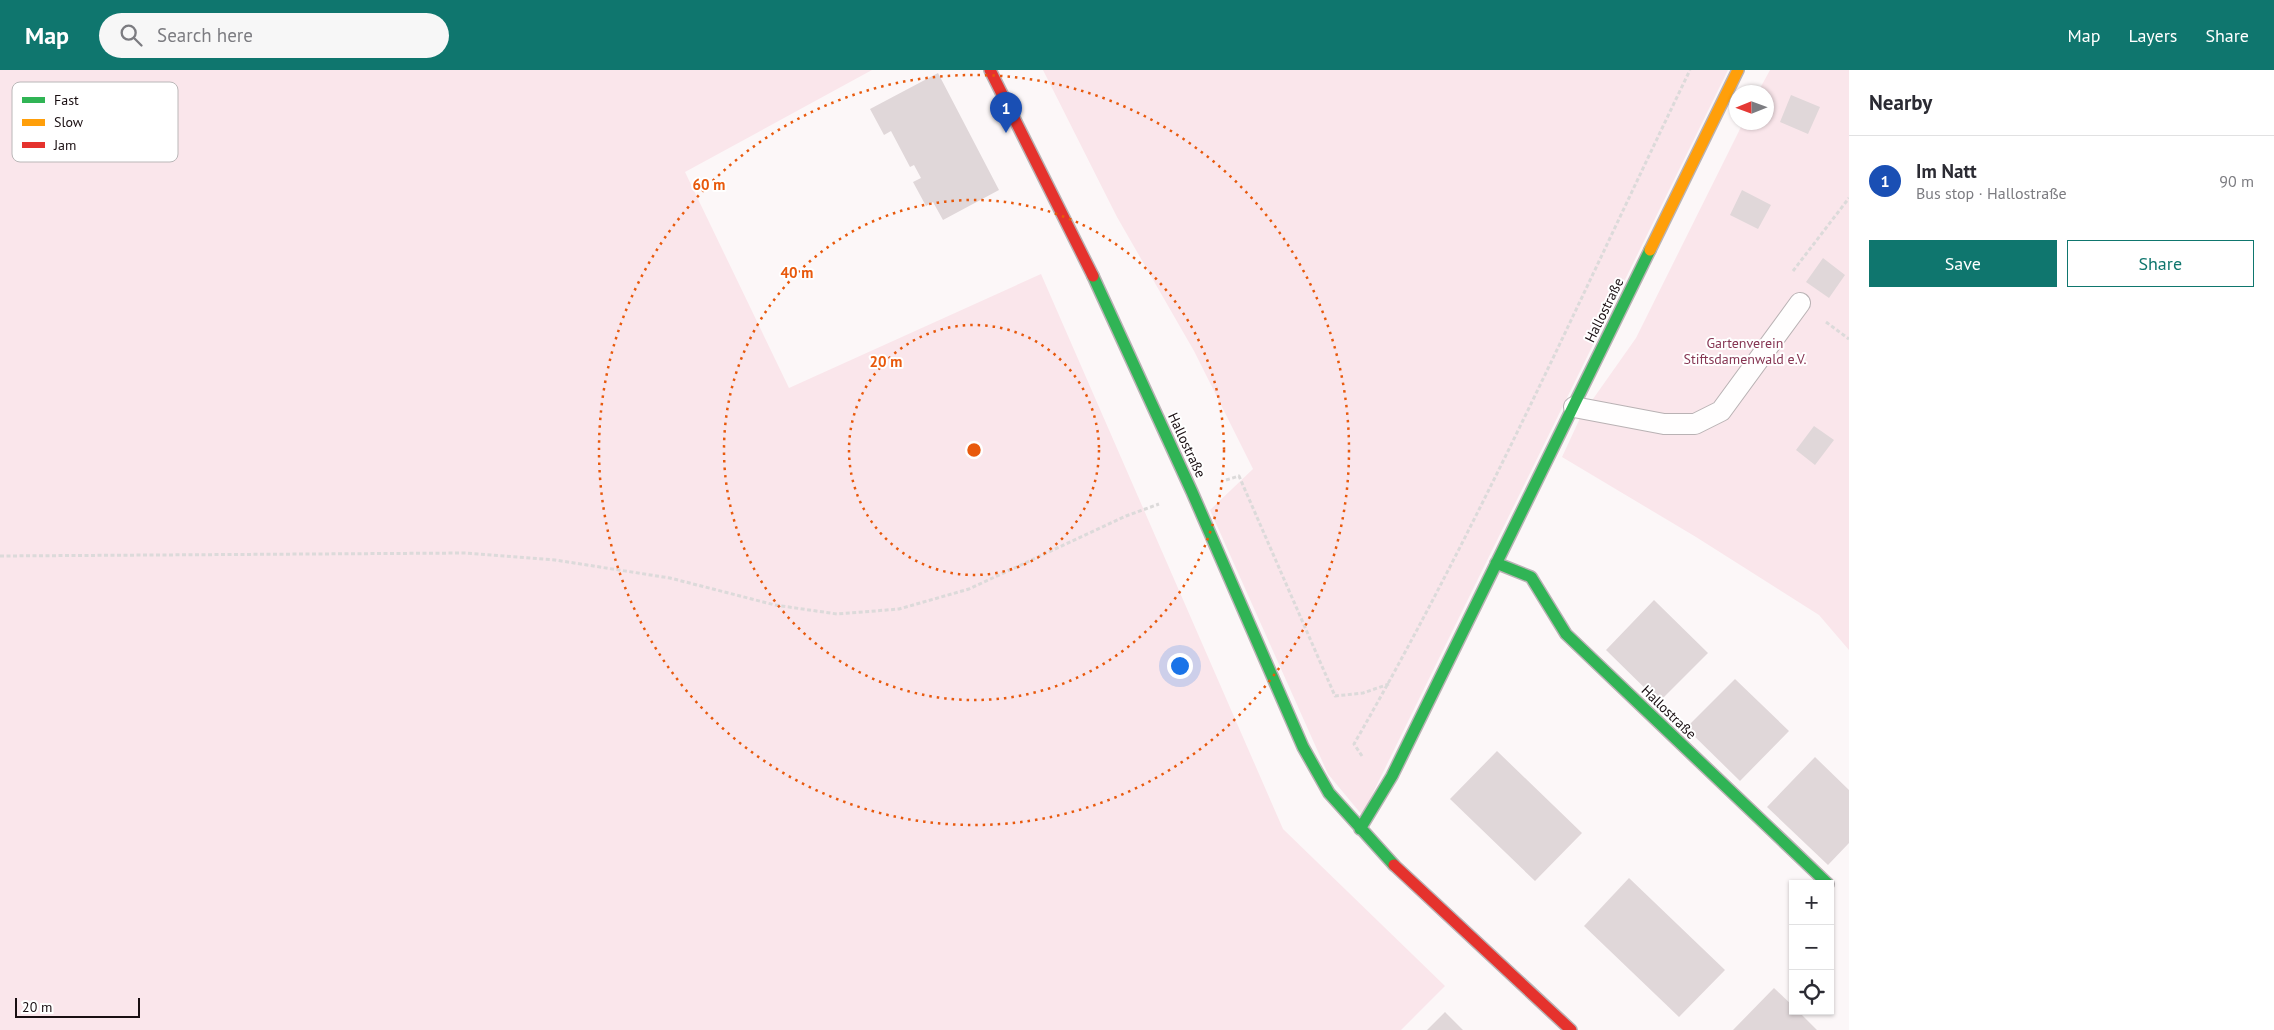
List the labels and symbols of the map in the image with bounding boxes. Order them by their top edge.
legend [12,82,178,162]
north arrow [1729,85,1774,130]
text: Fast [54,91,79,109]
pin: 1 [990,92,1022,133]
text: Slow [54,113,84,131]
text: Jam [53,136,76,154]
text: 60 m [693,175,725,194]
text: 40 m [781,263,813,282]
street label: Hallostraße [1581,275,1627,345]
park label: Gartenverein Stiftsdamenwald e.V. [1684,334,1806,368]
text: 20 m [870,352,902,371]
street label: Hallostraße [1164,410,1210,480]
centre of rings [965,441,983,459]
your location [1167,653,1193,679]
street label: Hallostraße [1638,681,1700,743]
scale bar [15,995,140,1018]

